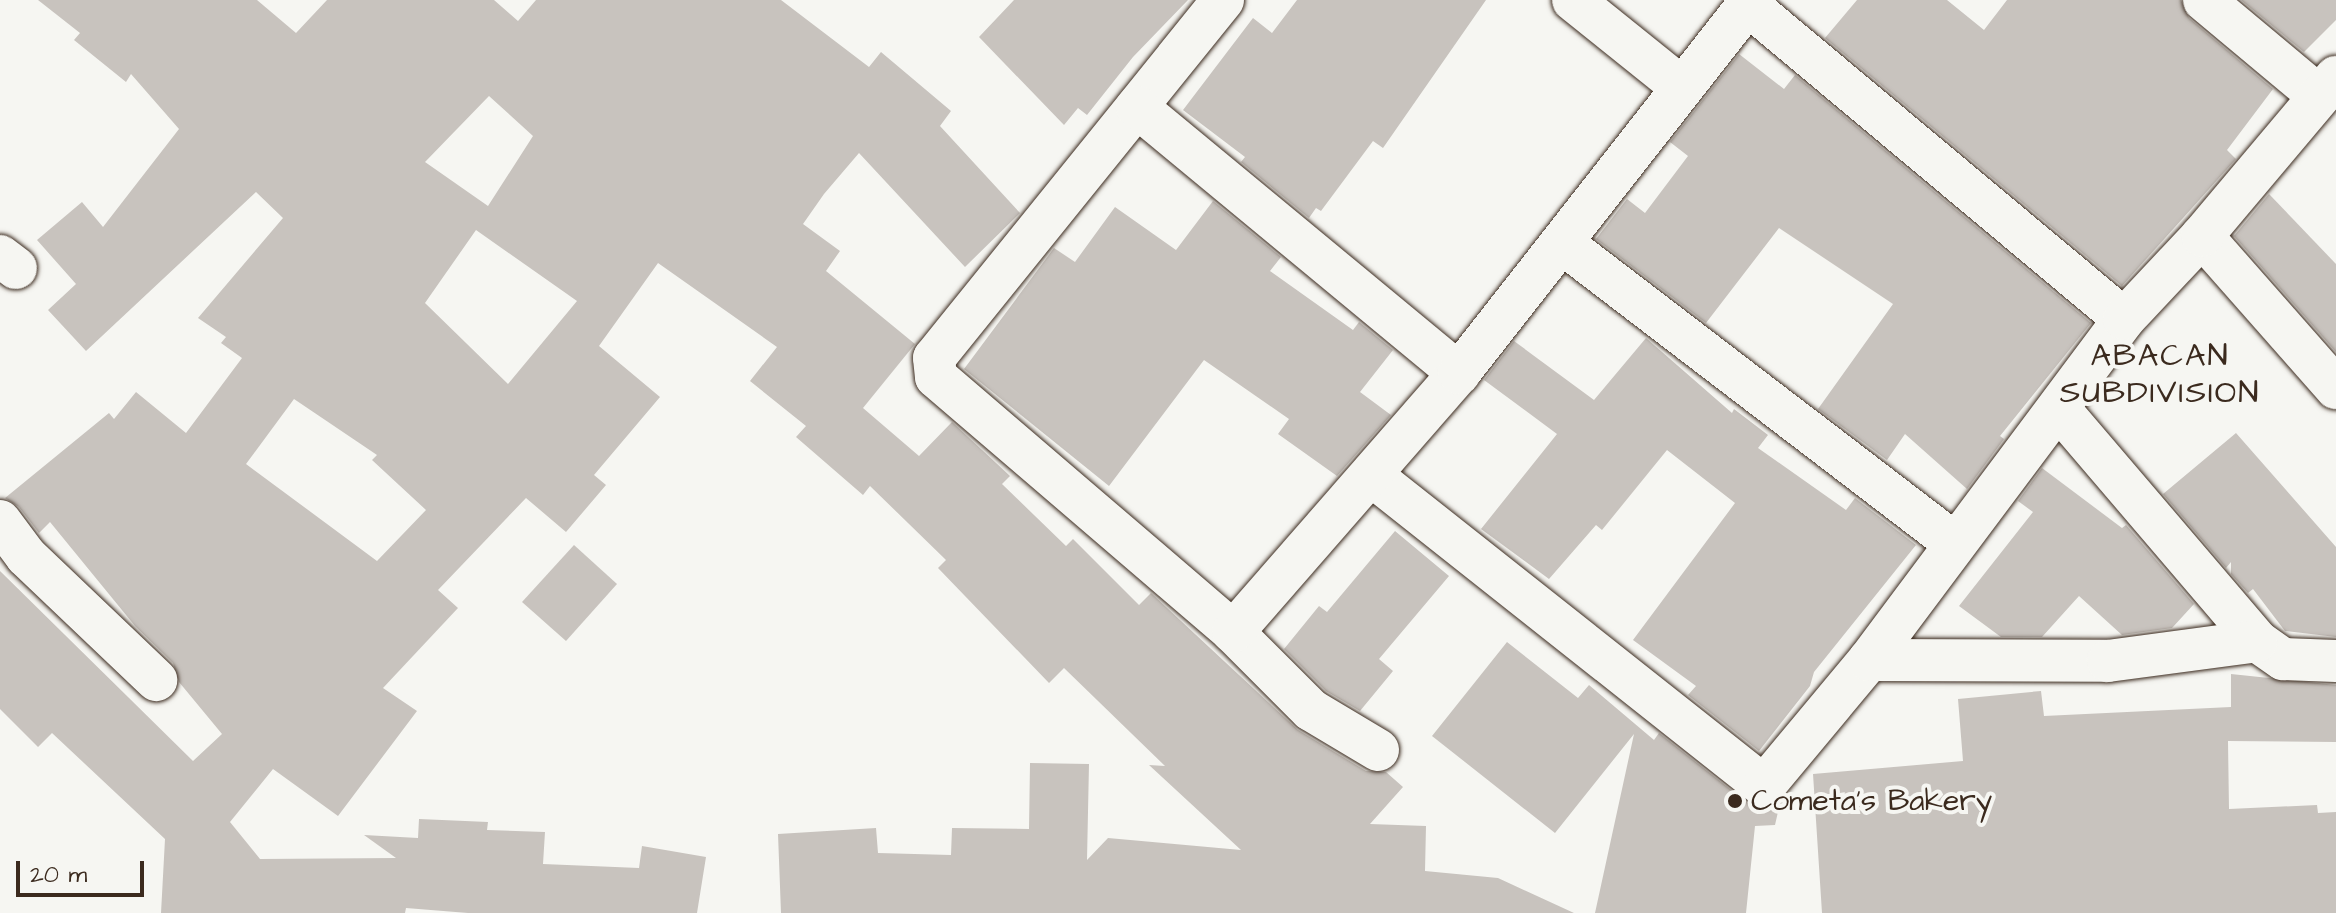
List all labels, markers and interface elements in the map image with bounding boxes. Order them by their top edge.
district label: ABACAN SUBDIVISION [2060,338,2260,413]
place label: Cometa's Bakery [1751,783,1992,819]
marker: Cometa's Bakery [1726,792,1744,810]
scale bar [20,845,148,895]
text: 20 m [30,858,87,892]

